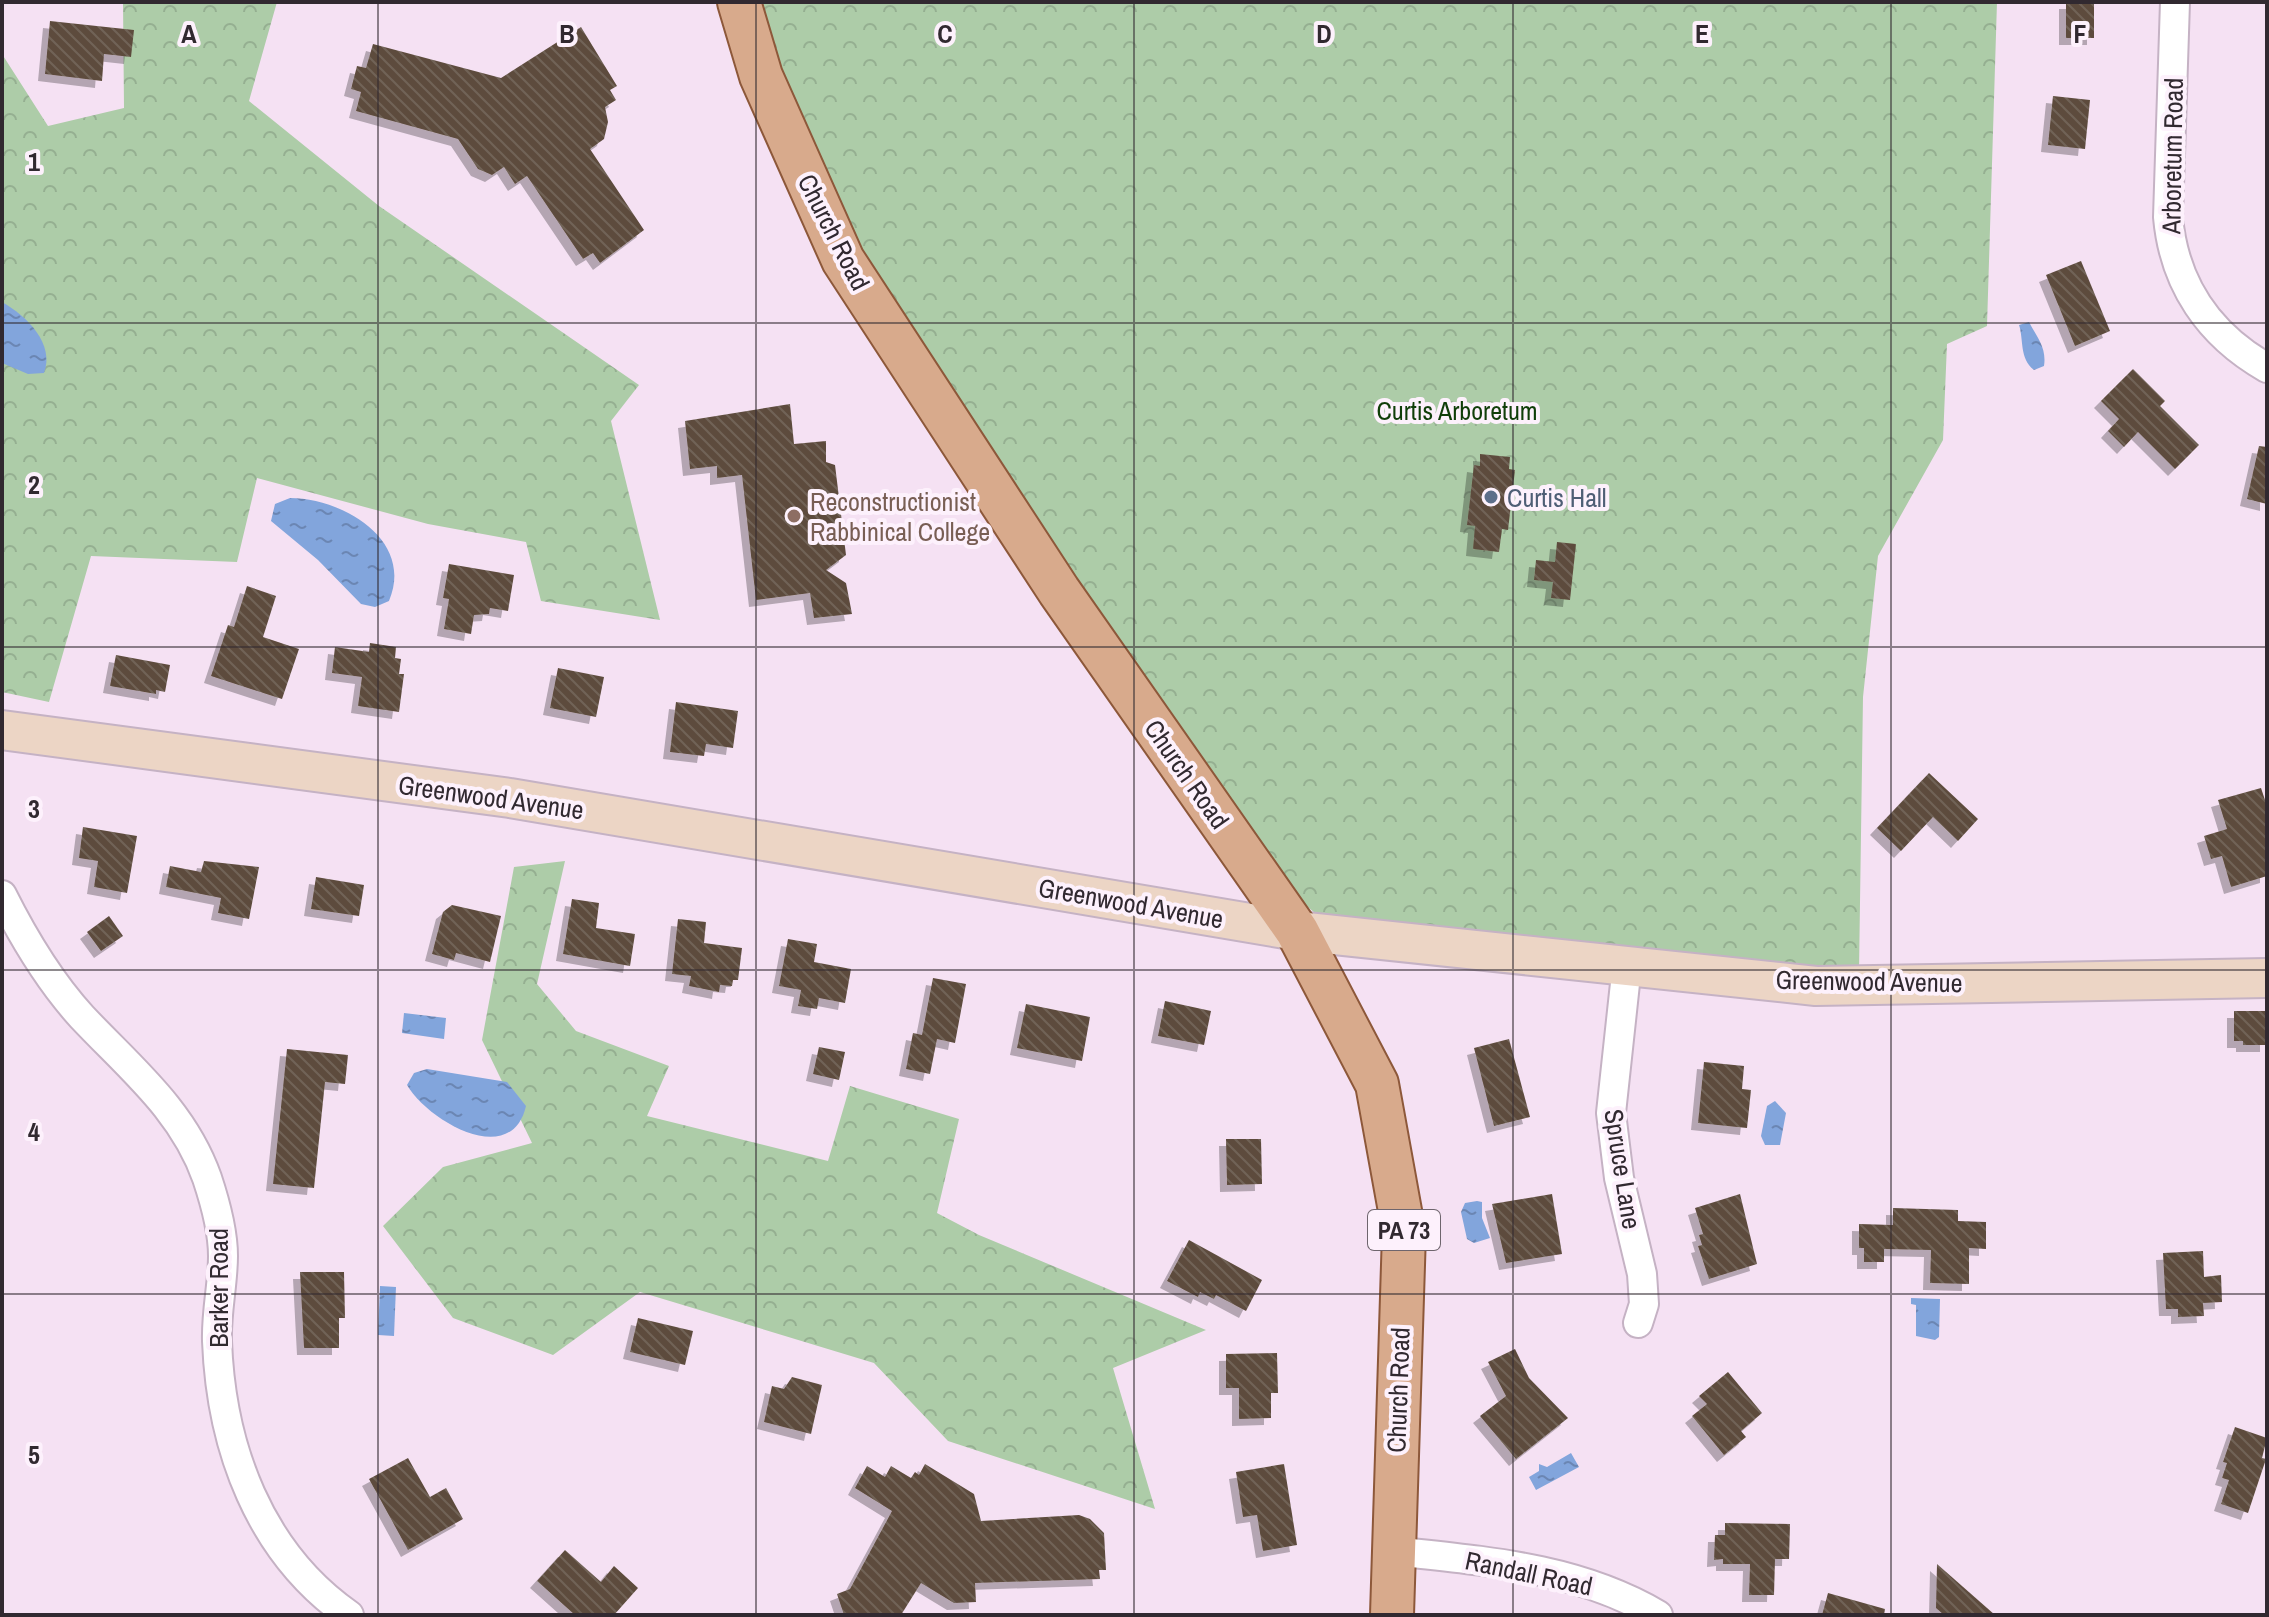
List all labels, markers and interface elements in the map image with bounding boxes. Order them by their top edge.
text: A [181,16,197,51]
text: B [559,16,575,51]
text: C [937,16,953,51]
text: D [1316,16,1332,51]
text: E [1695,16,1709,51]
text: F [2073,16,2087,51]
street label: Arboretum Road [2153,77,2191,236]
text: 1 [28,144,40,179]
street label: Church Road [790,168,878,296]
park label: Curtis Arboretum [1376,393,1538,428]
text: 2 [28,467,40,502]
place label: Curtis Hall [1507,480,1607,515]
place label: Reconstructionist Rabbinical College [810,484,990,549]
marker: Curtis Hall [1482,488,1500,506]
marker: Reconstructionist Rabbinical College [785,507,803,525]
street label: Church Road [1137,713,1237,835]
street label: Greenwood Avenue [396,767,586,827]
text: 3 [28,791,40,826]
street label: Greenwood Avenue [1036,870,1226,936]
street label: Greenwood Avenue [1775,962,1963,1000]
street label: Spruce Lane [1596,1107,1650,1231]
text: 4 [28,1114,40,1149]
road number: PA 73 [1368,1210,1440,1250]
street label: Barker Road [201,1228,236,1348]
street label: Church Road [1378,1327,1418,1453]
text: 5 [28,1437,40,1472]
street label: Randall Road [1462,1542,1596,1604]

